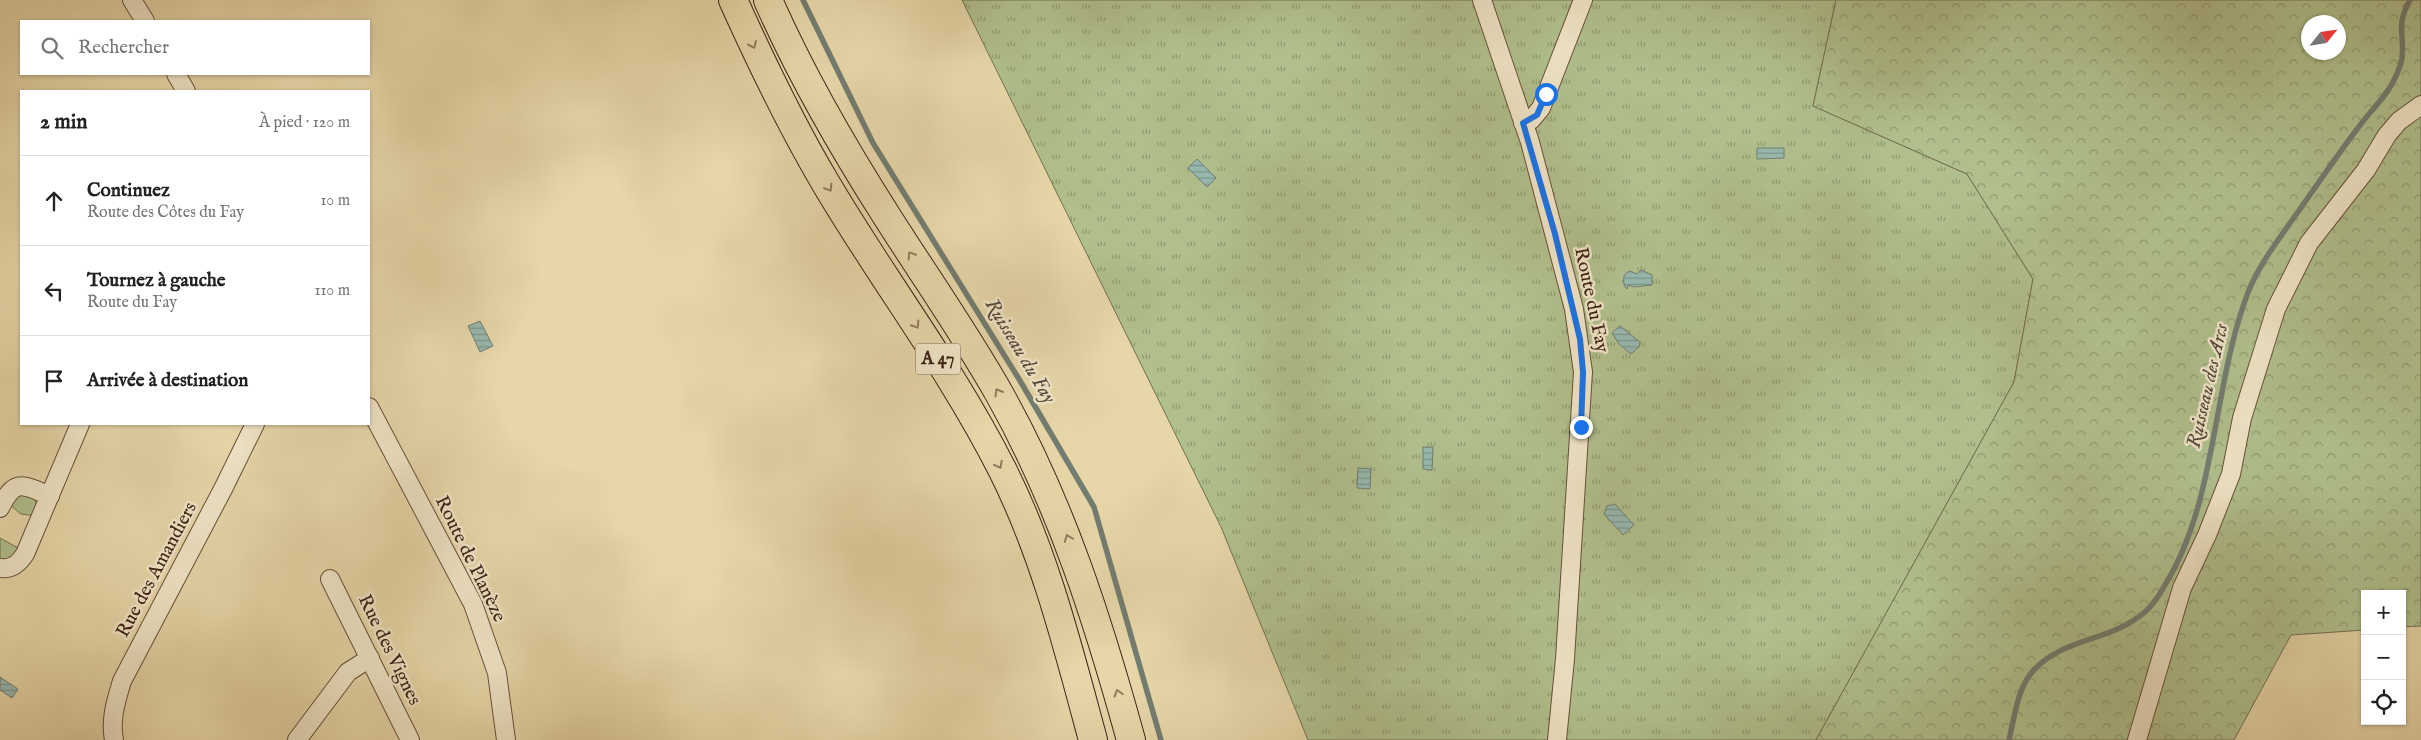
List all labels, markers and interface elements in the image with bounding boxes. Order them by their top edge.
north arrow [2301,15,2346,60]
search box [20,20,370,75]
icon: search [38,34,66,62]
text: Rechercher [78,36,169,60]
one-way arrow [746,39,756,48]
route start [1535,83,1558,106]
text: 2 min [40,109,87,136]
text: À pied · 120 m [259,113,350,133]
text: Continuez [87,179,170,203]
one-way arrow [823,182,832,192]
icon: ahead [40,187,68,215]
text: 10 m [320,191,350,211]
text: Route des Côtes du Fay [87,203,244,223]
street label: Route du Fay [1568,245,1614,355]
one-way arrow [908,251,917,260]
text: Tournez à gauche [87,269,226,293]
icon: left [40,277,68,305]
text: 110 m [314,281,350,301]
text: Route du Fay [87,293,177,313]
water label: Ruisseau du Fay [979,294,1061,408]
one-way arrow [910,319,920,328]
water label: Ruisseau des Arcs [2182,321,2234,451]
road number: A 47 [916,344,960,374]
icon: arrive [40,367,68,395]
text: Arrivée à destination [87,369,248,393]
one-way arrow [994,389,1004,398]
route end [1570,416,1593,439]
one-way arrow [993,459,1003,468]
street label: Route de Planèze [429,492,511,626]
street label: Rue des Amandiers [111,498,203,642]
one-way arrow [1064,535,1074,543]
map controls [2361,590,2406,725]
button: + [2361,590,2406,635]
street label: Rue des Vignes [352,591,426,709]
button: − [2361,635,2406,680]
button: locate [2361,680,2406,725]
one-way arrow [1113,689,1123,698]

